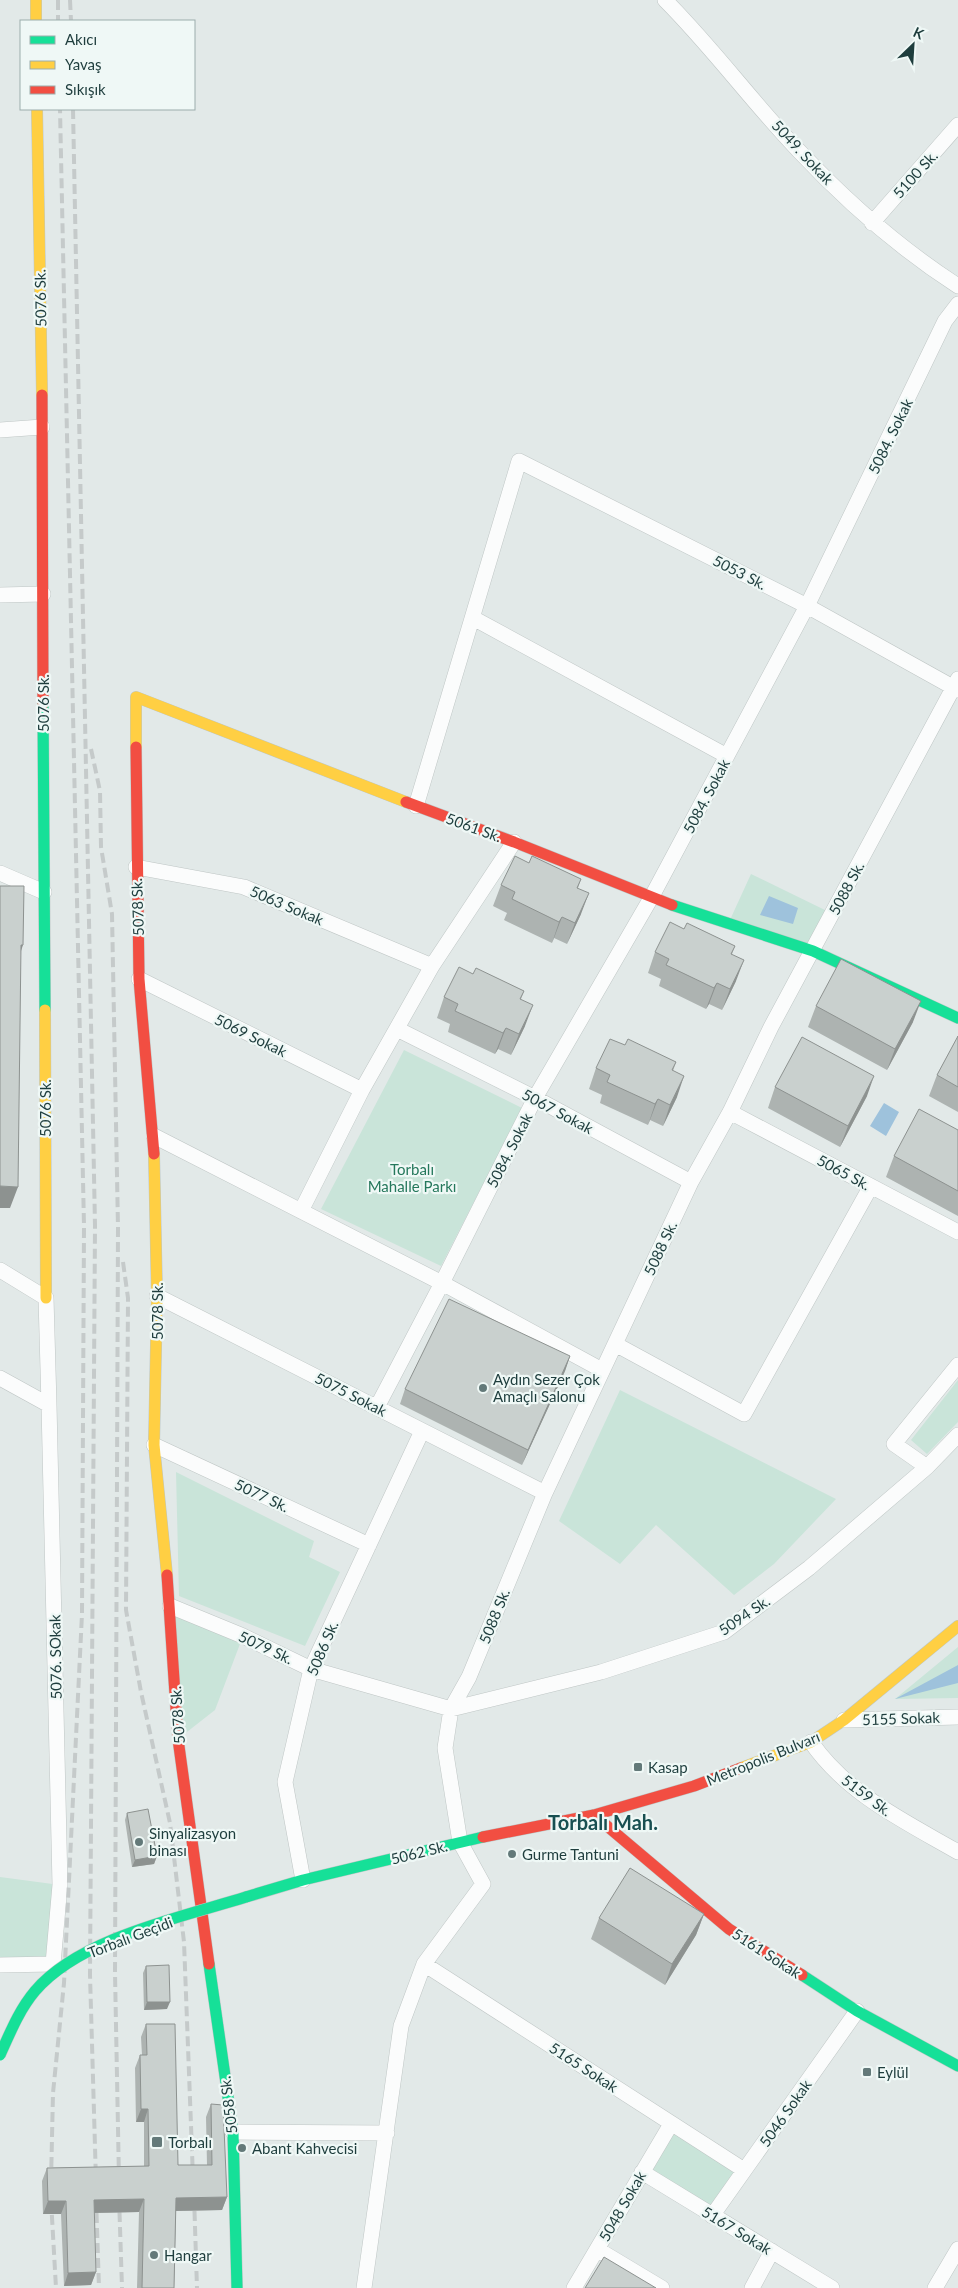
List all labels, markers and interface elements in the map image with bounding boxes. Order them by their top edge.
legend [20,20,195,110]
north arrow [888,20,938,70]
text: K [911,23,927,43]
text: Akıcı [65,30,97,48]
text: Yavaş [65,55,102,73]
text: Sıkışık [65,80,106,98]
street label: 5049. Sokak [769,116,838,188]
street label: 5100 Sk. [889,146,941,202]
street label: 5076 Sk. [30,269,50,327]
street label: 5084. Sokak [864,395,916,477]
street label: 5053 Sk. [710,551,770,593]
street label: 5076 Sk. [34,674,52,732]
street label: 5084. Sokak [679,755,733,836]
street label: 5061 Sk. [444,809,504,845]
street label: 5088 Sk. [824,858,868,918]
street label: 5078 Sk. [127,878,147,936]
street label: 5063 Sokak [248,881,327,929]
street label: 5069 Sokak [212,1010,290,1060]
street label: 5076 Sk. [36,1079,54,1137]
street label: 5067 Sokak [519,1085,597,1137]
street label: 5084. Sokak [482,1109,536,1190]
street label: 5065 Sk. [814,1150,874,1194]
park label: Torbalı Mahalle Parkı [368,1160,456,1195]
street label: 5088 Sk. [640,1218,680,1278]
street label: 5078 Sk. [148,1282,166,1340]
street label: 5075 Sokak [312,1368,390,1420]
place label: Aydın Sezer Çok Amaçlı Salonu [493,1370,600,1405]
marker: Aydın Sezer Çok Amaçlı Salonu [477,1382,489,1394]
street label: 5077 Sk. [232,1475,292,1515]
street label: 5088 Sk. [475,1586,513,1646]
street label: 5094 Sk. [715,1591,773,1639]
street label: 5076. SOkak [45,1614,65,1700]
street label: 5086 Sk. [302,1618,342,1678]
street label: 5079 Sk. [236,1627,296,1667]
street label: 5078 Sk. [166,1686,188,1744]
street label: 5155 Sokak [862,1708,941,1728]
street label: Metropolis Bulvarı [704,1727,822,1789]
place label: Kasap [648,1758,688,1776]
marker: Kasap [632,1761,644,1773]
street label: 5159 Sk. [838,1770,896,1820]
district label: Torbalı Mah. [548,1810,658,1834]
place label: Sinyalizasyon binası [149,1824,236,1859]
marker: Sinyalizasyon binası [133,1836,145,1848]
street label: 5062 Sk. [389,1836,449,1868]
place label: Gurme Tantuni [522,1845,619,1863]
marker: Gurme Tantuni [506,1848,518,1860]
street label: Torbalı Geçidi [85,1913,175,1961]
street label: 5161 Sokak [729,1924,805,1982]
street label: 5165 Sokak [546,2038,622,2096]
place label: Eylül [877,2063,909,2081]
marker: Eylül [861,2066,873,2078]
street label: 5058 Sk. [216,2075,240,2135]
street label: 5046 Sokak [755,2076,815,2150]
place label: Torbalı [168,2133,212,2151]
marker: Torbalı [150,2135,164,2149]
place label: Abant Kahvecisi [252,2139,357,2157]
marker: Abant Kahvecisi [236,2142,248,2154]
street label: 5048 Sokak [595,2167,649,2244]
street label: 5167 Sokak [699,2202,775,2258]
place label: Hangar [164,2246,212,2264]
marker: Hangar [148,2249,160,2261]

